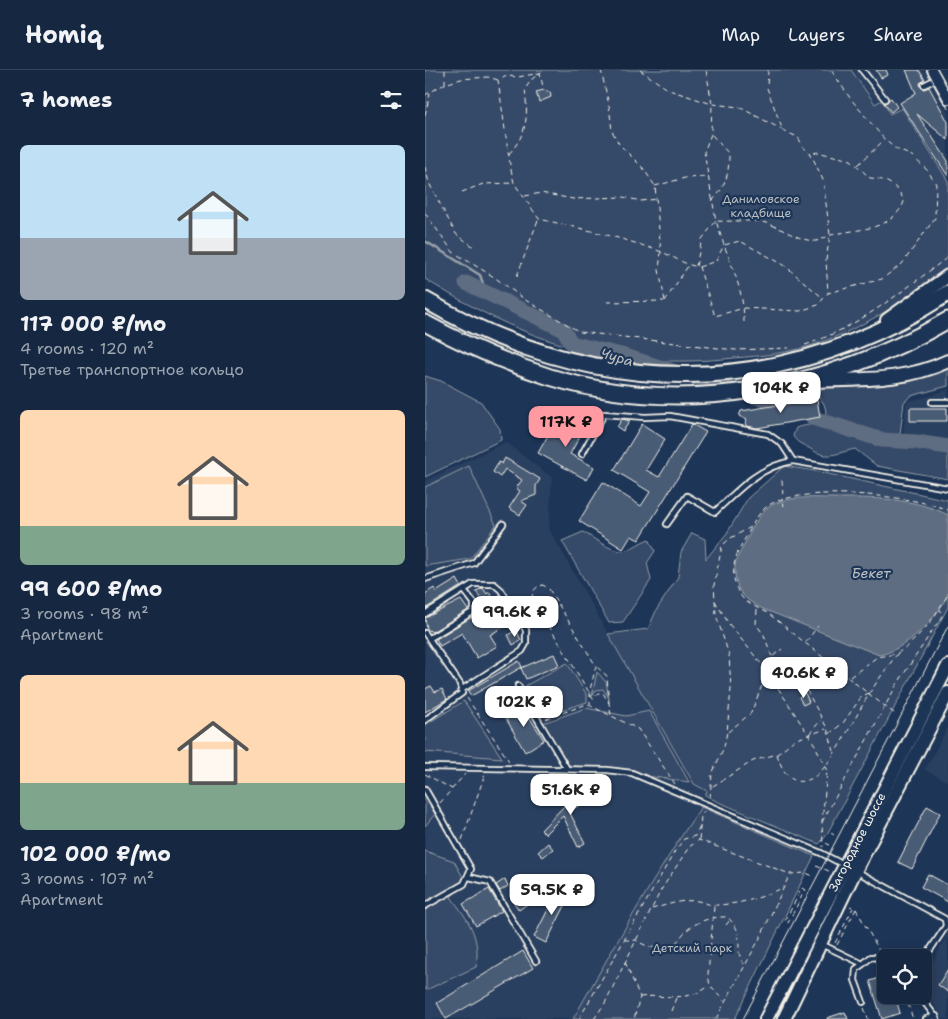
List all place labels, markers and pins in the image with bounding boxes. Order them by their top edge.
pin: 104K ₽ [740,372,822,414]
pin: 117K ₽ [525,406,607,448]
pin: 99.6K ₽ [469,596,561,638]
pin: 40.6K ₽ [758,656,850,699]
pin: 102K ₽ [483,686,565,728]
pin: 51.6K ₽ [525,774,617,816]
pin: 59.5K ₽ [506,874,598,916]

